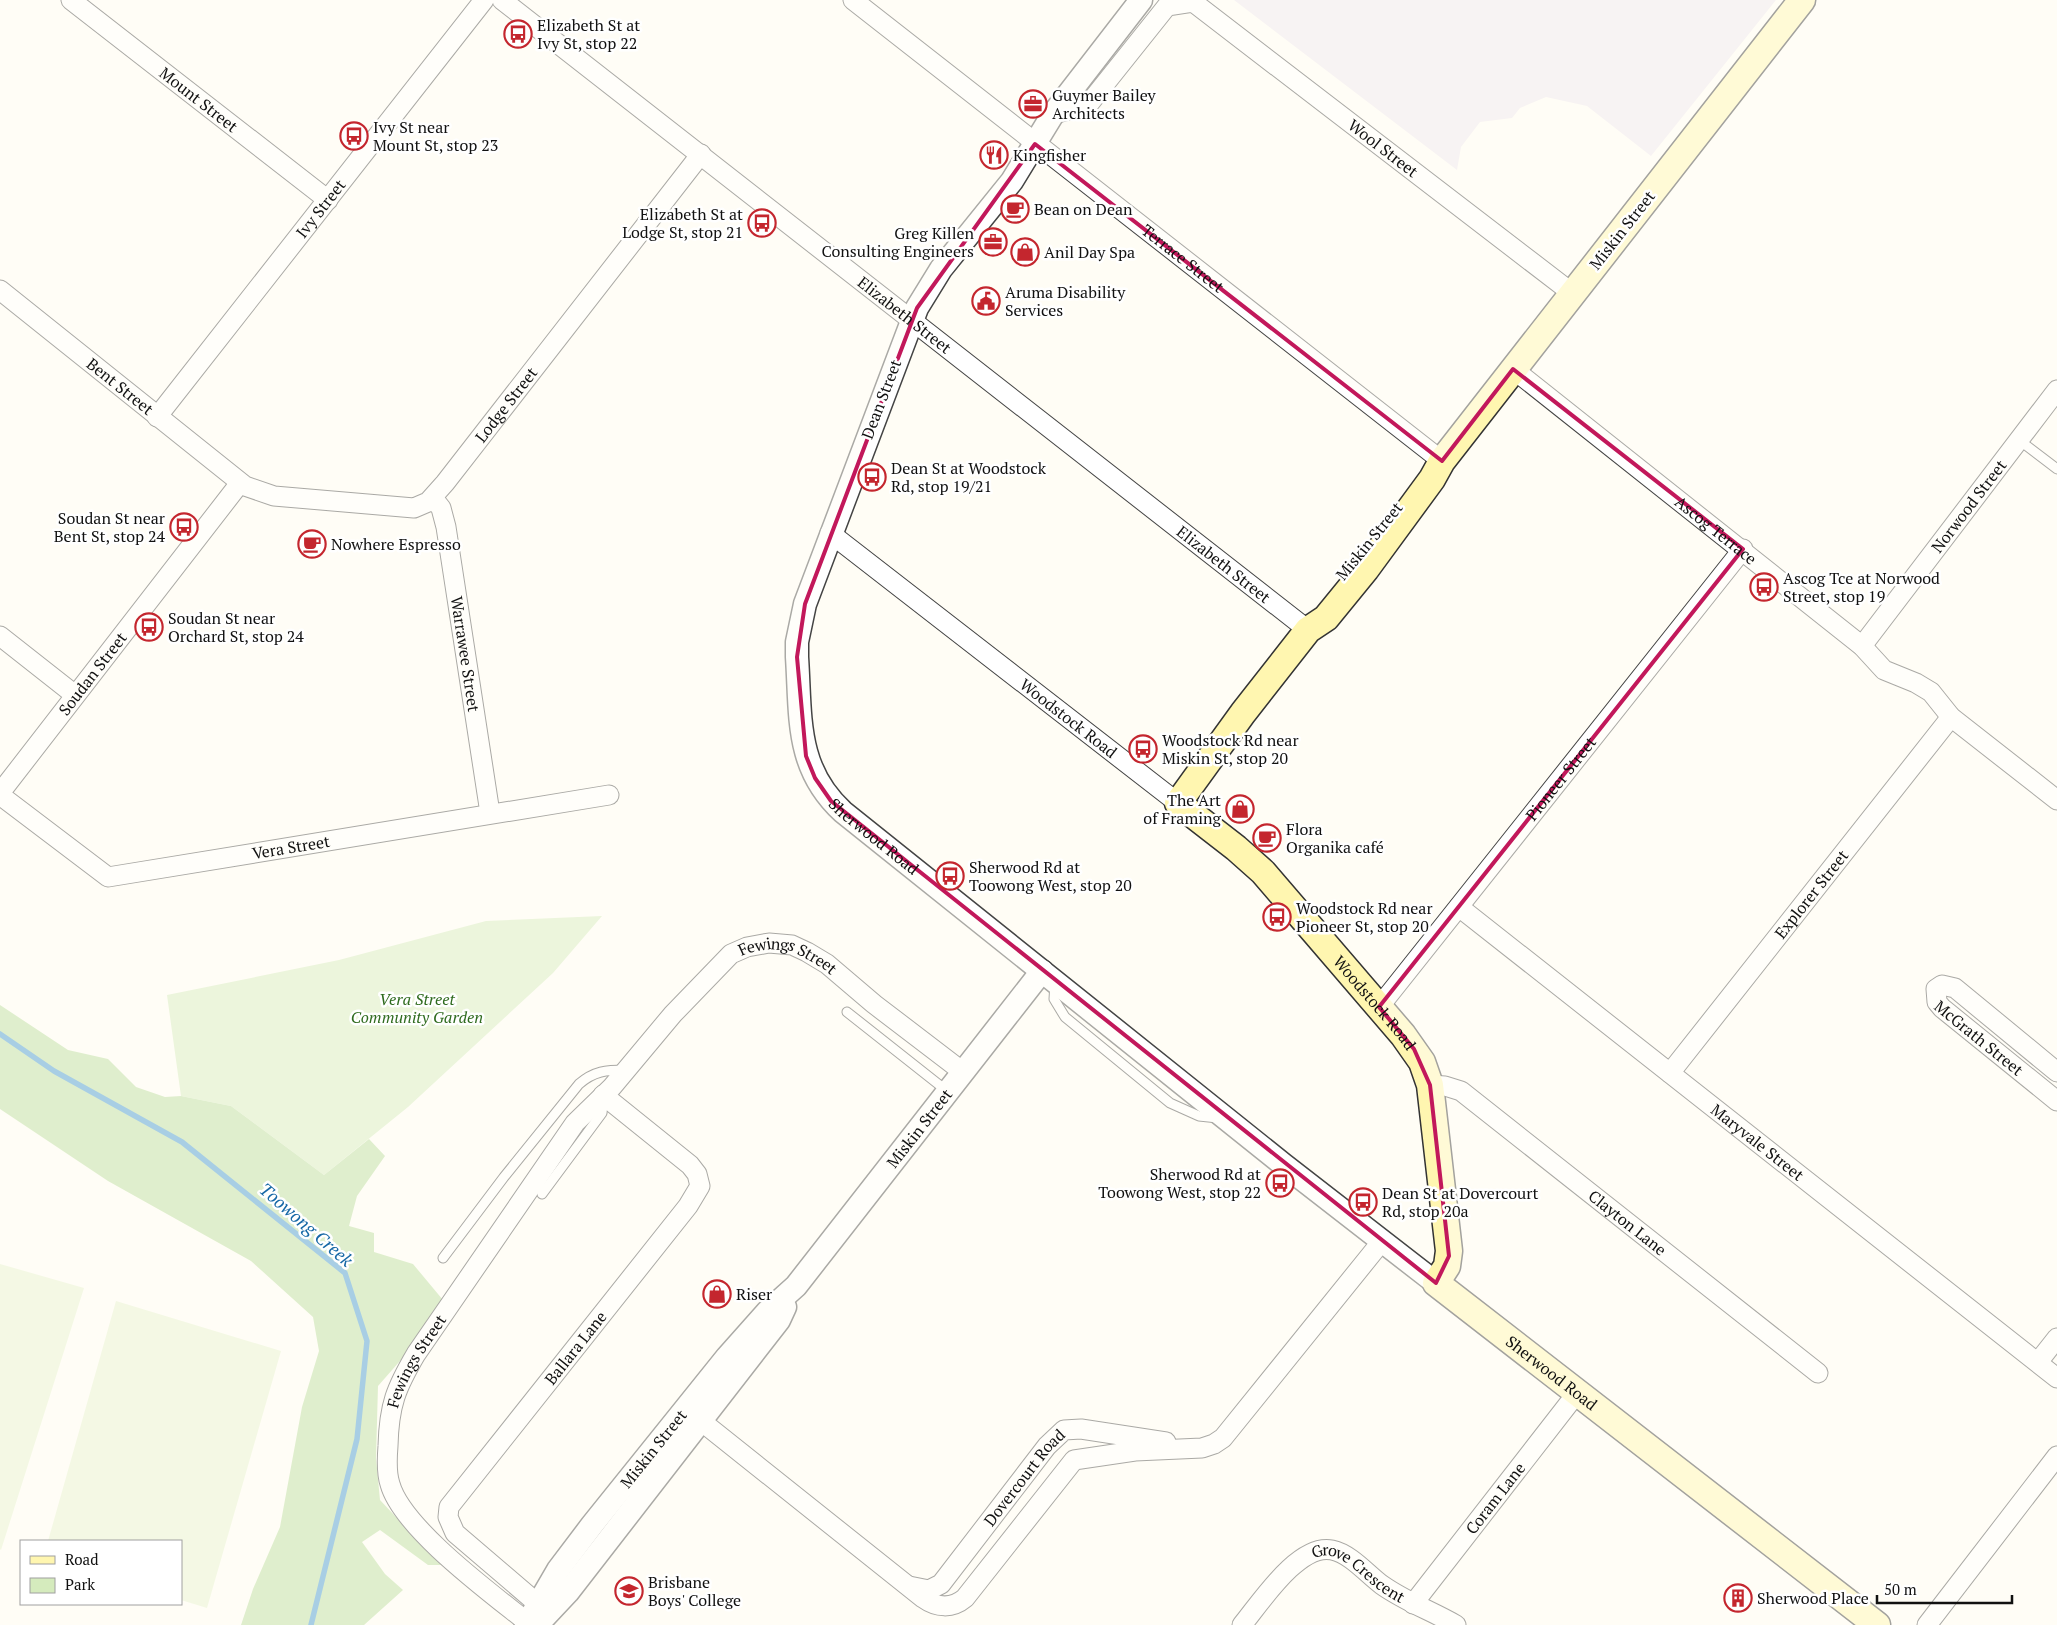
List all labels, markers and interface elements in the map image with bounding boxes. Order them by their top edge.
place label: Elizabeth St at Ivy St, stop 22 [537,14,640,54]
bus stop icon: Elizabeth St at Ivy St, stop 22 [503,19,533,49]
street label: Mount Street [155,62,243,137]
place label: Guymer Bailey Architects [1052,84,1156,124]
office icon: Guymer Bailey Architects [1018,89,1048,119]
street label: Wool Street [1344,114,1423,182]
place label: Ivy St near Mount St, stop 23 [373,116,498,156]
bus stop icon: Ivy St near Mount St, stop 23 [339,121,369,151]
restaurant icon: Kingfisher [979,140,1009,170]
place label: Kingfisher [1013,144,1087,166]
street label: Ivy Street [291,175,350,242]
street label: Miskin Street [1584,186,1660,274]
cafe icon: Bean on Dean [1000,194,1030,224]
place label: Bean on Dean [1034,198,1133,220]
place label: Elizabeth St at Lodge St, stop 21 [622,203,743,243]
bus stop icon: Elizabeth St at Lodge St, stop 21 [747,208,777,238]
street label: Terrace Street [1137,219,1229,298]
place label: Greg Killen Consulting Engineers [822,222,974,262]
office icon: Greg Killen Consulting Engineers [978,227,1008,257]
shop icon: Anil Day Spa [1010,237,1040,267]
place label: Anil Day Spa [1044,241,1135,263]
street label: Elizabeth Street [853,271,956,358]
place label: Aruma Disability Services [1005,281,1126,321]
public building icon: Aruma Disability Services [971,286,1001,316]
street label: Bent Street [82,353,158,420]
street label: Dean Street [856,356,906,442]
street label: Lodge Street [470,362,542,447]
street label: Norwood Street [1926,455,2011,557]
place label: Dean St at Woodstock Rd, stop 19/21 [891,457,1047,497]
bus stop icon: Dean St at Woodstock Rd, stop 19/21 [857,462,887,492]
street label: Ascog Terrace [1670,491,1761,569]
street label: Miskin Street [1331,497,1407,585]
place label: Soudan St near Bent St, stop 24 [54,507,166,547]
bus stop icon: Soudan St near Bent St, stop 24 [169,512,199,542]
street label: Elizabeth Street [1172,520,1275,608]
cafe icon: Nowhere Espresso [297,529,327,559]
place label: Nowhere Espresso [331,533,461,555]
place label: Ascog Tce at Norwood Street, stop 19 [1783,567,1940,607]
bus stop icon: Ascog Tce at Norwood Street, stop 19 [1749,572,1779,602]
street label: Warrawee Street [446,595,485,713]
place label: Soudan St near Orchard St, stop 24 [168,607,304,647]
bus stop icon: Soudan St near Orchard St, stop 24 [134,612,164,642]
street label: Soudan Street [53,627,132,720]
street label: Woodstock Road [1015,673,1122,763]
place label: Woodstock Rd near Miskin St, stop 20 [1162,729,1299,769]
street label: Pioneer Street [1520,732,1601,825]
bus stop icon: Woodstock Rd near Miskin St, stop 20 [1128,734,1158,764]
place label: The Art of Framing [1143,789,1222,829]
street label: Sherwood Road [824,793,924,880]
shop icon: The Art of Framing [1225,794,1255,824]
place label: Flora Organika café [1286,818,1384,858]
cafe icon: Flora Organika café [1252,823,1282,853]
street label: Vera Street [250,830,332,864]
street label: Explorer Street [1769,845,1853,943]
place label: Sherwood Rd at Toowong West, stop 20 [969,856,1132,896]
bus stop icon: Sherwood Rd at Toowong West, stop 20 [935,861,965,891]
place label: Woodstock Rd near Pioneer St, stop 20 [1296,897,1433,937]
bus stop icon: Woodstock Rd near Pioneer St, stop 20 [1262,902,1292,932]
street label: Fewings Street [734,932,842,979]
street label: Woodstock Road [1328,951,1421,1054]
park label: Vera Street Community Garden [351,988,483,1028]
street label: McGrath Street [1930,995,2028,1081]
street label: Miskin Street [881,1084,957,1172]
street label: Maryvale Street [1706,1099,1809,1186]
place label: Sherwood Rd at Toowong West, stop 22 [1098,1163,1261,1203]
bus stop icon: Sherwood Rd at Toowong West, stop 22 [1265,1168,1295,1198]
water label: Toowong Creek [255,1177,359,1272]
place label: Dean St at Dovercourt Rd, stop 20a [1382,1182,1538,1222]
street label: Clayton Lane [1584,1185,1671,1260]
bus stop icon: Dean St at Dovercourt Rd, stop 20a [1348,1187,1378,1217]
shop icon: Riser [702,1279,732,1309]
place label: Riser [736,1283,773,1305]
street label: Ballara Lane [539,1306,611,1389]
street label: Fewings Street [381,1310,451,1410]
street label: Sherwood Road [1501,1330,1602,1415]
street label: Miskin Street [615,1405,692,1493]
street label: Dovercourt Road [978,1424,1070,1531]
street label: Coram Lane [1460,1458,1530,1539]
street label: Grove Crescent [1308,1538,1409,1608]
legend [20,1540,182,1605]
text: Road [65,1549,98,1569]
place label: Brisbane Boys' College [648,1571,741,1611]
scale bar [1877,1572,2012,1604]
text: Park [65,1574,95,1594]
school or university icon: Brisbane Boys' College [614,1576,644,1606]
text: 50 m [1884,1579,1917,1599]
building icon: Sherwood Place [1723,1583,1753,1613]
place label: Sherwood Place [1757,1587,1869,1609]

